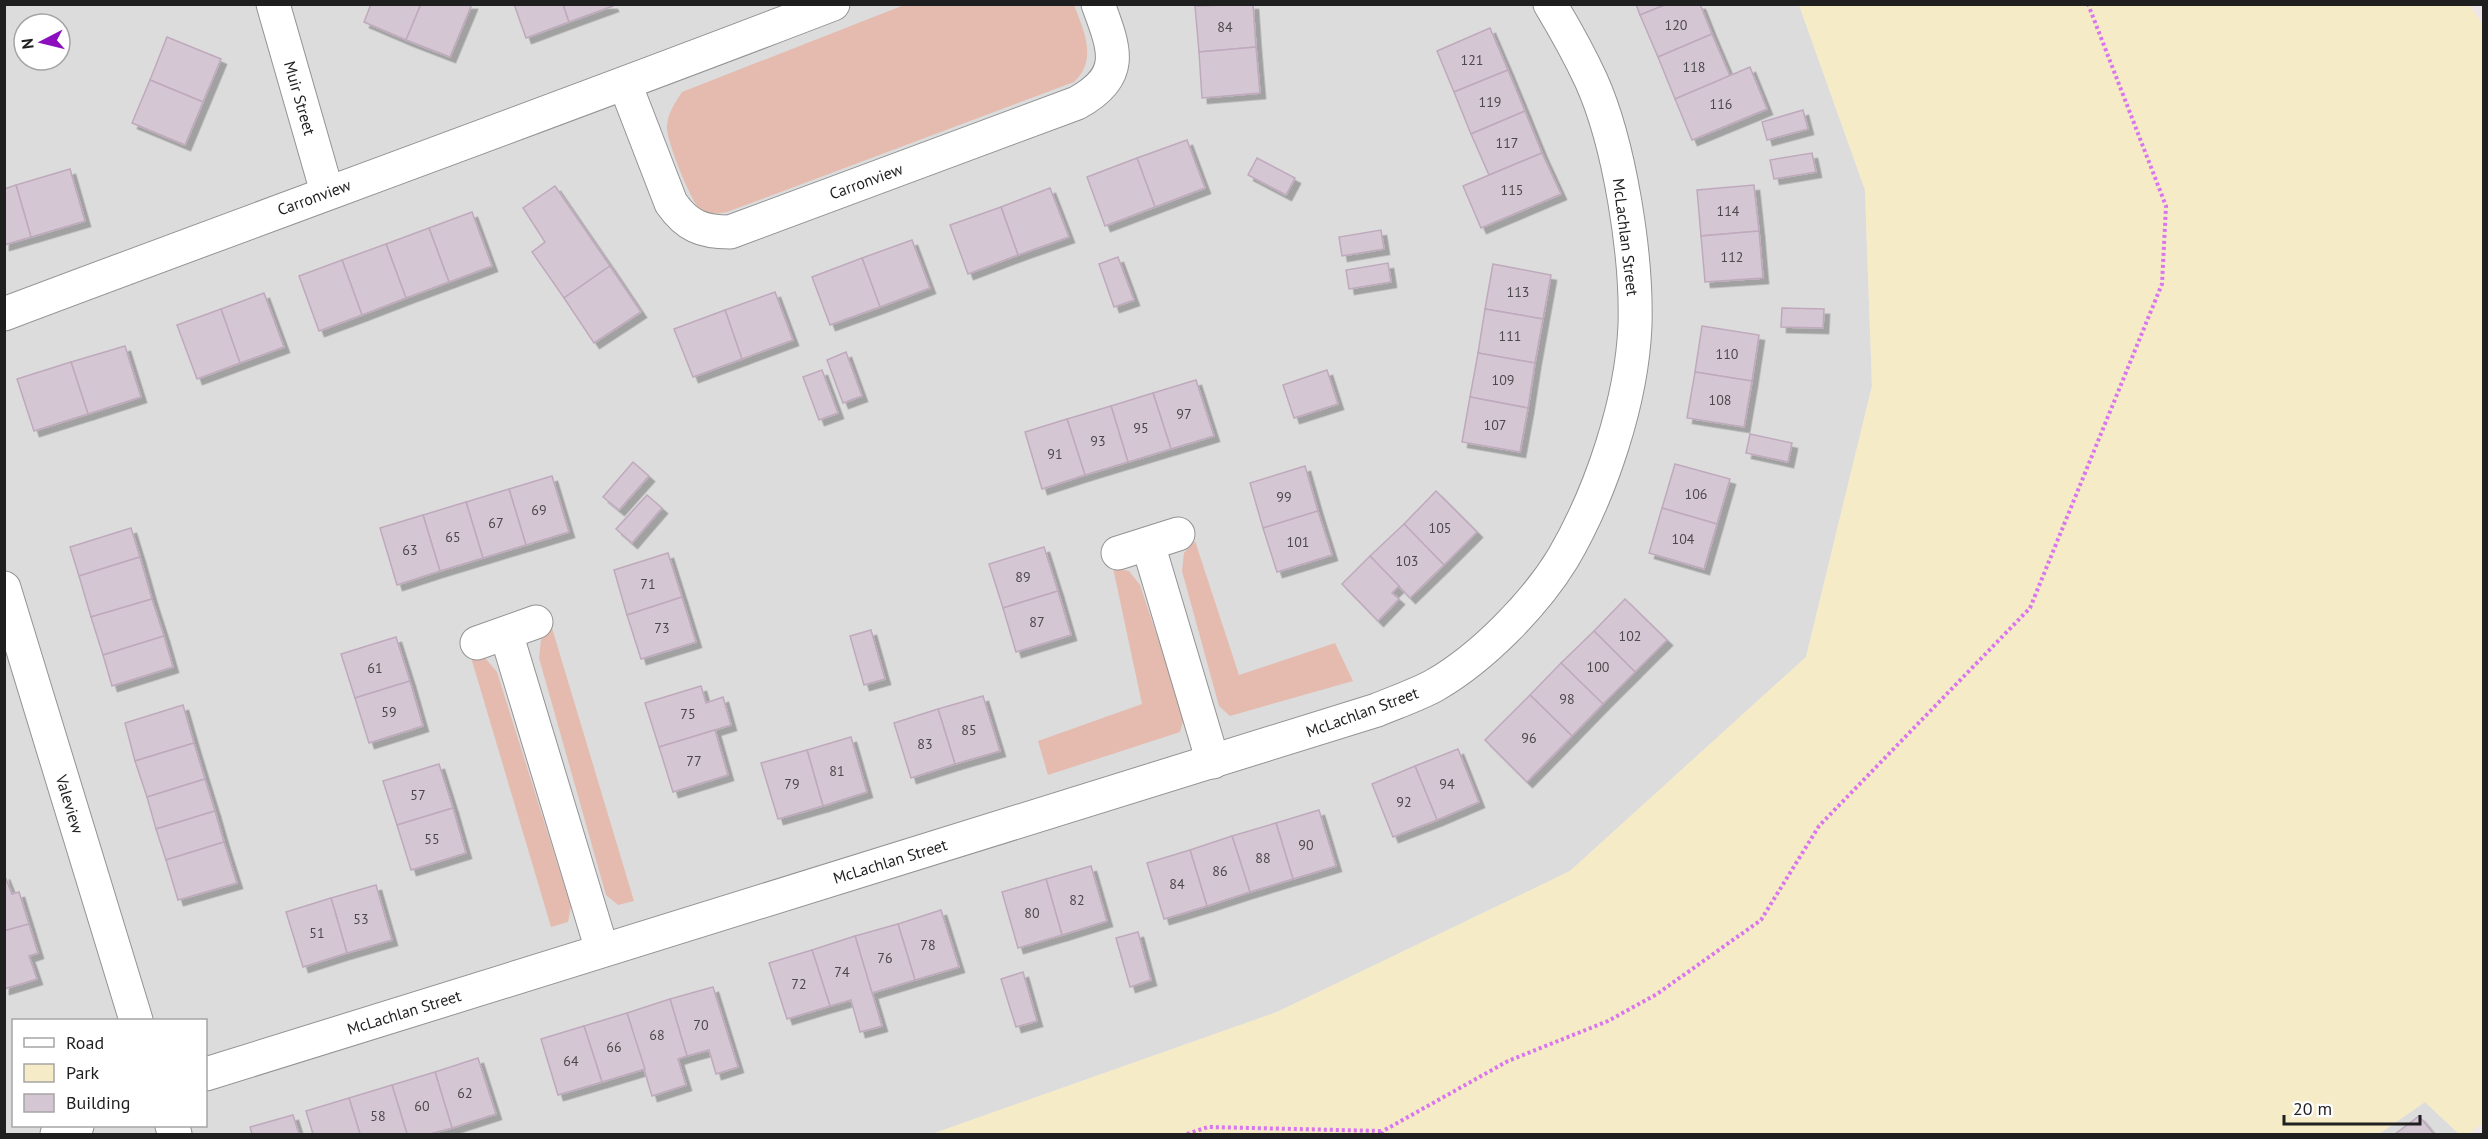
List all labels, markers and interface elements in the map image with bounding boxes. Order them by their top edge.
north arrow [12,12,72,72]
house number: 120 [1665,16,1688,34]
house number: 84 [1217,18,1233,36]
text: N [17,37,38,50]
house number: 121 [1461,51,1483,69]
house number: 118 [1683,58,1705,76]
street label: Muir Street [280,59,320,138]
house number: 119 [1479,93,1501,111]
house number: 116 [1710,95,1732,113]
house number: 117 [1496,134,1518,152]
street label: Carronview [827,158,906,204]
street label: Carronview [275,174,354,220]
street label: McLachlan Street [1609,177,1643,297]
house number: 115 [1501,181,1523,199]
house number: 114 [1717,202,1740,220]
house number: 112 [1721,248,1743,266]
house number: 113 [1507,283,1529,301]
house number: 111 [1499,327,1521,345]
house number: 110 [1716,345,1739,363]
house number: 109 [1492,371,1514,389]
house number: 108 [1709,391,1731,409]
house number: 97 [1176,405,1192,423]
house number: 107 [1484,416,1506,434]
house number: 95 [1133,419,1149,437]
house number: 93 [1090,432,1106,450]
house number: 91 [1047,445,1063,463]
house number: 106 [1685,485,1707,503]
house number: 99 [1276,488,1292,506]
house number: 69 [531,501,547,519]
house number: 67 [488,514,504,532]
house number: 105 [1429,519,1451,537]
house number: 65 [445,528,461,546]
house number: 104 [1672,530,1695,548]
house number: 101 [1287,533,1309,551]
house number: 63 [402,541,418,559]
house number: 103 [1396,552,1418,570]
house number: 89 [1015,568,1031,586]
house number: 71 [640,575,656,593]
house number: 87 [1029,613,1045,631]
house number: 73 [654,619,670,637]
house number: 102 [1619,627,1641,645]
house number: 100 [1587,658,1610,676]
house number: 61 [367,659,383,677]
street label: McLachlan Street [1303,682,1422,742]
house number: 98 [1559,690,1575,708]
house number: 59 [381,703,397,721]
house number: 75 [680,705,696,723]
house number: 85 [961,721,977,739]
house number: 96 [1521,729,1537,747]
house number: 83 [917,735,933,753]
house number: 77 [686,752,702,770]
house number: 81 [829,762,845,780]
street label: Valeview [51,771,88,836]
house number: 79 [784,775,800,793]
house number: 94 [1439,775,1455,793]
house number: 57 [410,786,426,804]
house number: 92 [1396,793,1412,811]
house number: 55 [424,830,440,848]
street label: McLachlan Street [831,834,950,888]
house number: 90 [1298,836,1314,854]
house number: 88 [1255,849,1271,867]
house number: 86 [1212,862,1228,880]
house number: 84 [1169,875,1185,893]
house number: 82 [1069,891,1085,909]
house number: 80 [1024,904,1040,922]
house number: 53 [353,910,369,928]
house number: 51 [309,924,325,942]
house number: 78 [920,936,936,954]
house number: 76 [877,949,893,967]
house number: 74 [834,963,850,981]
house number: 72 [791,975,807,993]
street label: McLachlan Street [345,985,464,1039]
house number: 70 [693,1016,709,1034]
legend [12,1019,207,1127]
house number: 68 [649,1026,665,1044]
text: Road [66,1031,104,1054]
house number: 66 [606,1038,622,1056]
house number: 64 [563,1052,579,1070]
text: Park [66,1061,99,1084]
house number: 62 [457,1084,473,1102]
scale bar [2284,1088,2420,1126]
text: Building [66,1091,130,1114]
house number: 60 [414,1097,430,1115]
text: 20 m [2293,1097,2332,1120]
house number: 58 [370,1107,386,1125]

